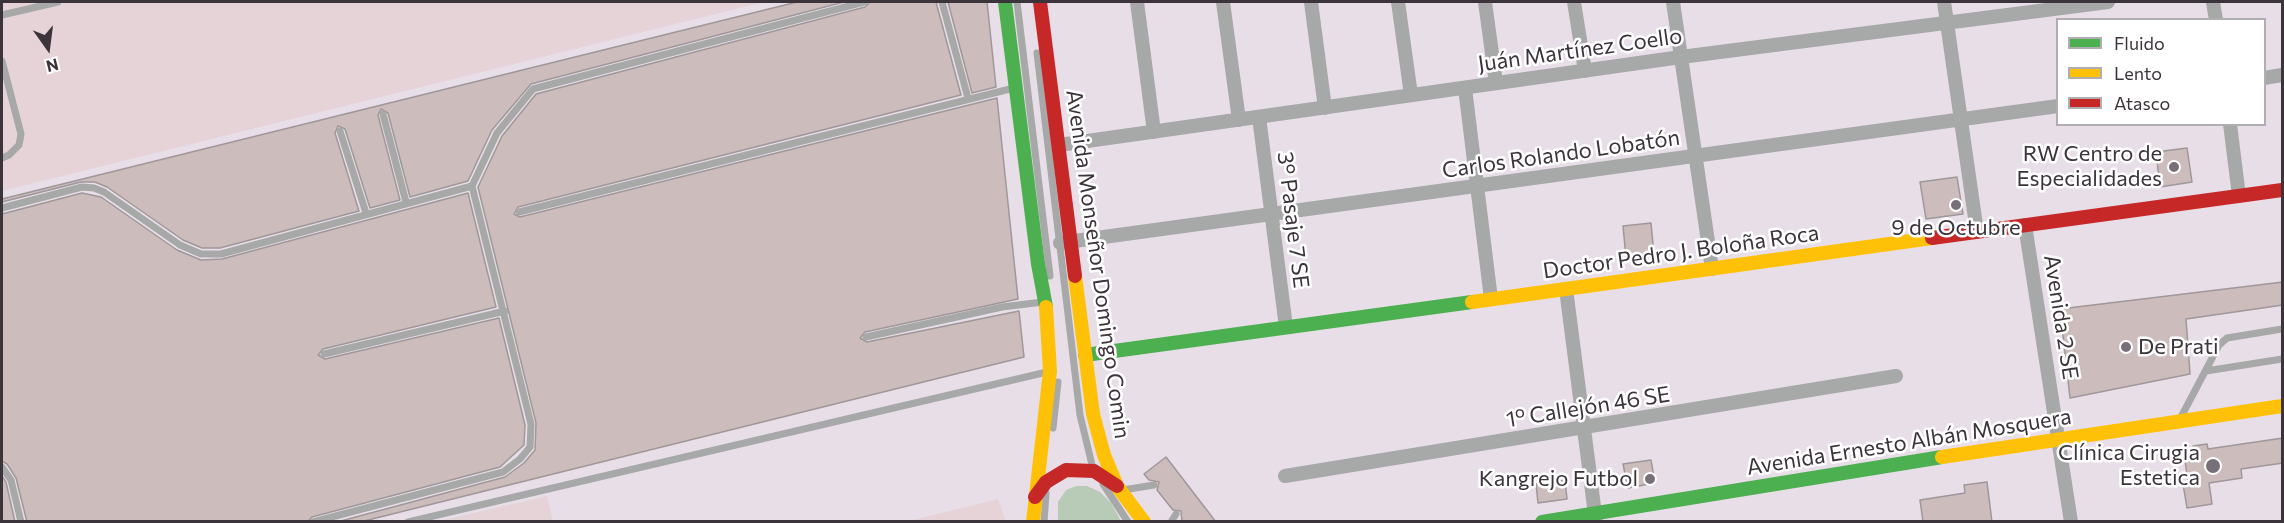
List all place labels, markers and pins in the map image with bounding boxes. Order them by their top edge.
place label: RW Centro de Especialidades [2017,141,2162,192]
marker: RW Centro de Especialidades [2167,160,2181,174]
marker: 9 de Octubre [1949,198,1963,212]
place label: 9 de Octubre [1891,215,2021,241]
place label: De Prati [2138,334,2219,360]
marker: De Prati [2119,340,2133,354]
place label: Clínica Cirugia Estetica [2058,440,2200,492]
marker: Clínica Cirugia Estetica [2204,457,2222,475]
place label: Kangrejo Futbol [1479,466,1638,492]
marker: Kangrejo Futbol [1643,472,1657,486]

